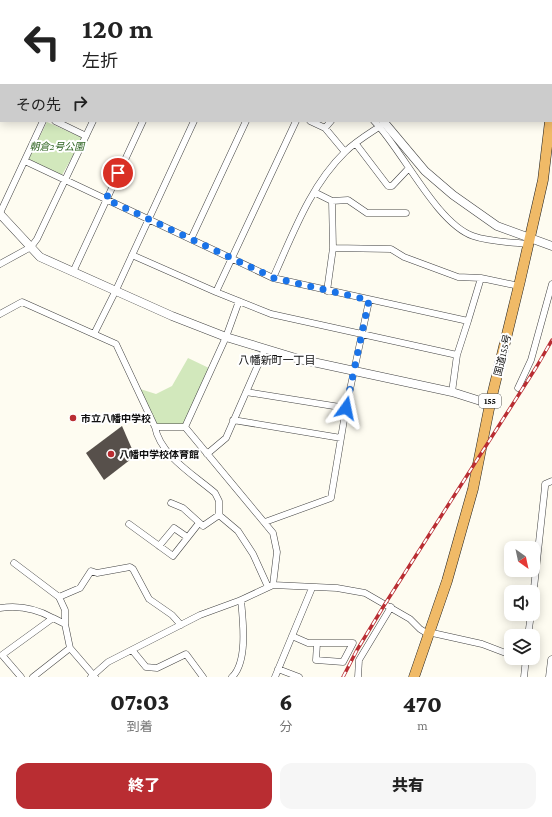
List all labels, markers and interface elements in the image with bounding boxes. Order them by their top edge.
text: 120 m [82,13,153,44]
icon: left [16,16,68,68]
text: 左折 [82,51,118,71]
icon: right [69,92,91,114]
text: その先 [16,97,61,113]
park label: 朝倉2号公園 [30,141,86,152]
pin [101,156,135,190]
icon: arrive [107,162,129,184]
street label: 国道155号 [492,333,513,377]
district label: 八幡新町一丁目 [239,354,316,366]
position arrow [325,387,367,429]
road number: 155 [479,394,501,408]
marker: 市立八幡中学校 [68,413,78,423]
place label: 市立八幡中学校 [81,413,151,424]
marker: 八幡中学校体育館 [106,449,116,459]
place label: 八幡中学校体育館 [119,449,199,460]
north arrow [504,541,540,577]
map controls [504,541,540,665]
button: sound [504,585,540,621]
button: layers [504,629,540,665]
text: 07:03 [110,688,169,715]
text: 6 [279,688,293,715]
text: 470 [403,690,442,717]
text: m [417,718,428,733]
text: 到着 [127,719,153,734]
text: 分 [280,719,293,734]
button: 終了 [16,763,272,809]
button: 共有 [280,763,536,809]

